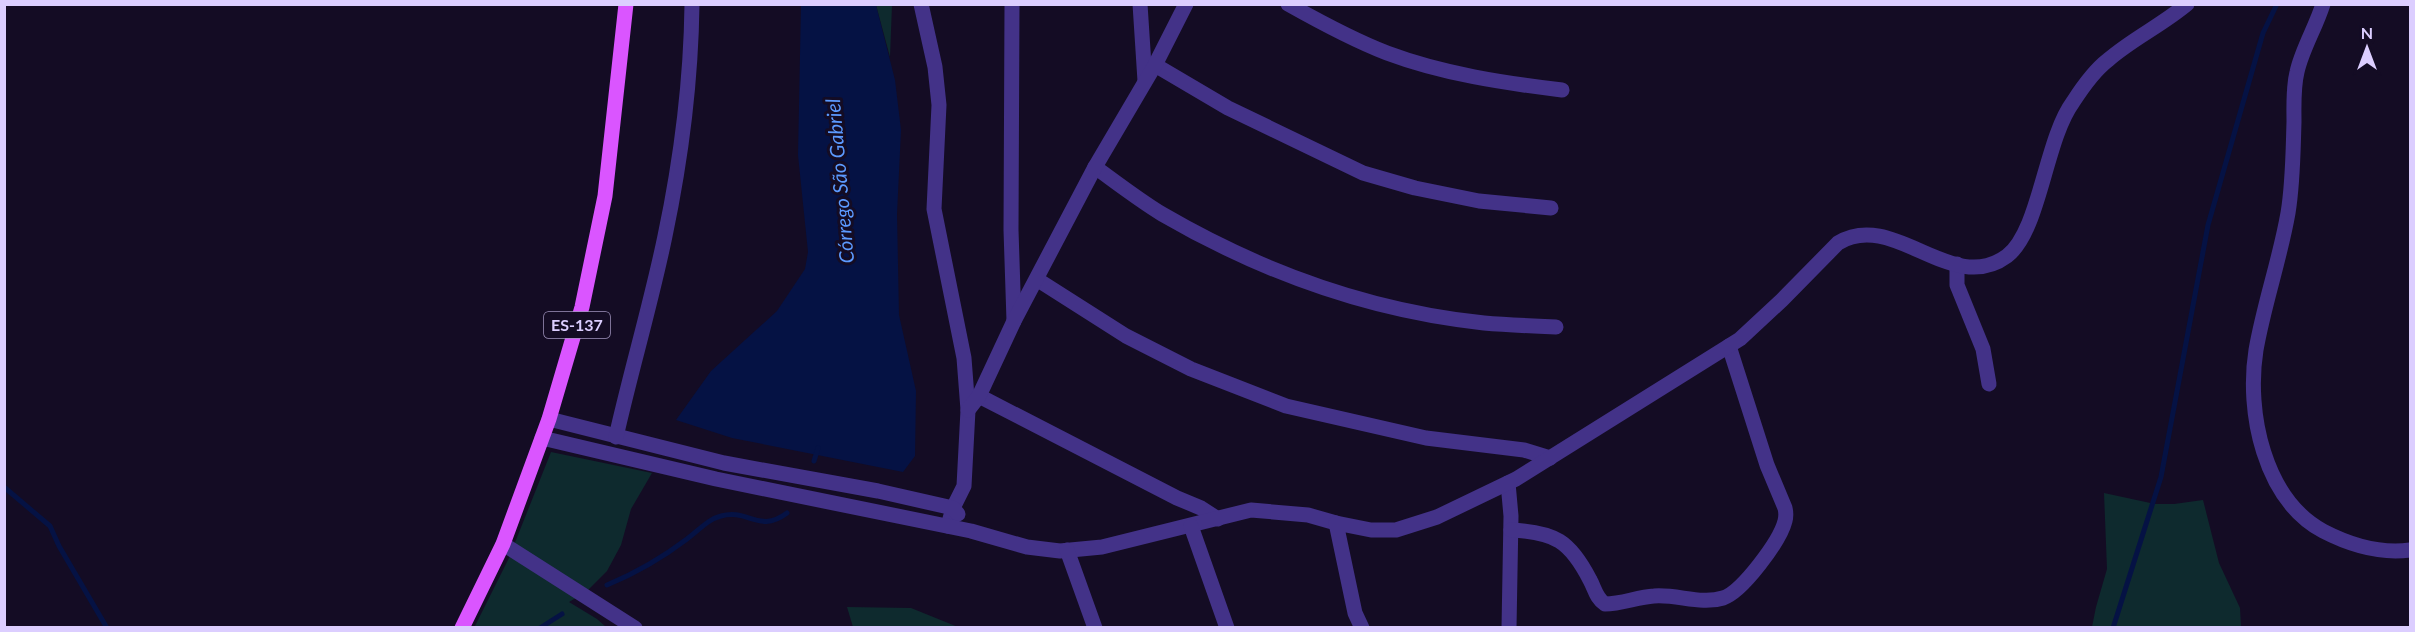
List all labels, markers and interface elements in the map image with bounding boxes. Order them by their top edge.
north arrow [2337,18,2397,78]
text: N [2361,23,2373,42]
water label: Córrego São Gabriel [820,97,858,264]
road number: ES-137 [544,312,610,338]

